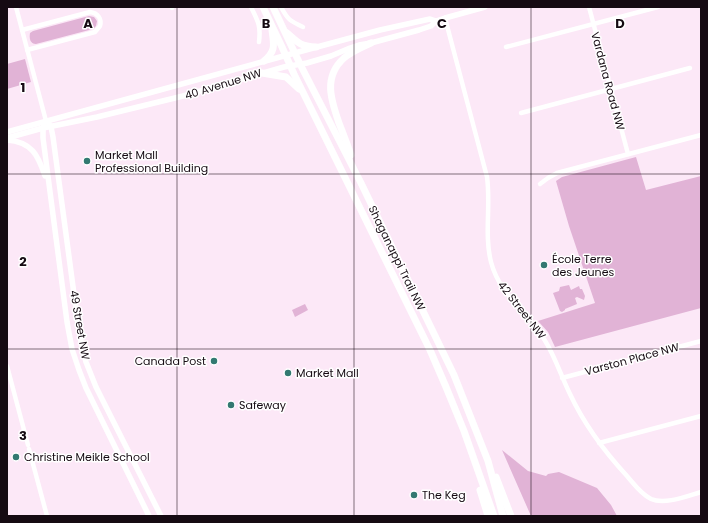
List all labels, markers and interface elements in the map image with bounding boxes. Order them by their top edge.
text: A [83,14,93,33]
text: B [262,14,271,33]
text: C [437,14,447,33]
text: D [615,14,625,33]
street label: Vardana Road NW [587,30,629,132]
street label: 40 Avenue NW [183,65,264,103]
text: 1 [21,78,25,97]
place label: Market Mall Professional Building [95,147,208,176]
marker: Market Mall Professional Building [82,156,92,166]
street label: Shaganappi Trail NW [365,203,430,313]
place label: École Terre des Jeunes [552,251,614,280]
text: 2 [19,252,27,271]
marker: École Terre des Jeunes [539,260,549,270]
street label: 42 Street NW [494,278,550,343]
street label: 49 Street NW [66,289,94,361]
street label: Varston Place NW [583,339,681,379]
place label: Canada Post [135,353,206,369]
marker: Canada Post [209,356,219,366]
place label: Market Mall [296,365,359,381]
marker: Market Mall [283,368,293,378]
place label: Safeway [239,397,287,413]
marker: Safeway [226,400,236,410]
text: 3 [19,426,27,445]
place label: Christine Meikle School [24,449,150,465]
marker: Christine Meikle School [11,452,21,462]
place label: The Keg [422,487,466,503]
marker: The Keg [409,490,419,500]

